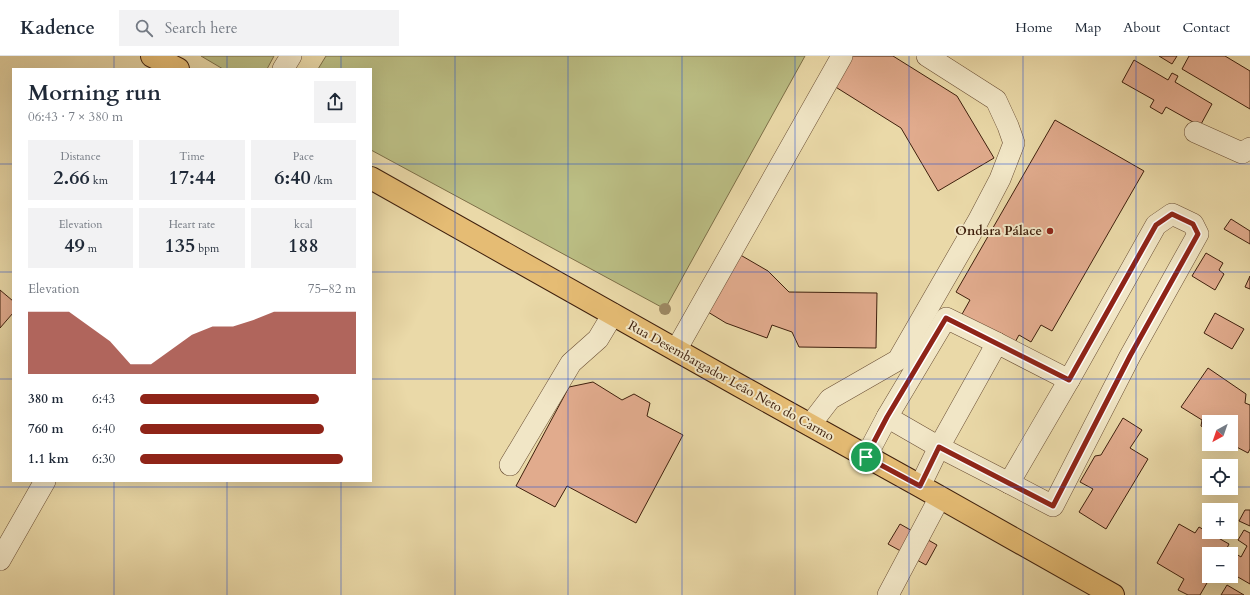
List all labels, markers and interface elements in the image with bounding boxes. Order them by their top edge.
search box [119,10,399,46]
text: Kadence [20,15,95,41]
icon: search [133,17,155,39]
text: Search here [165,18,238,38]
text: Home [1015,18,1053,37]
text: Map [1075,18,1101,37]
text: About [1123,18,1160,37]
text: Contact [1182,18,1230,37]
text: Morning run [28,78,161,108]
button: share [314,81,356,123]
text: 06:43 · 7 × 380 m [28,108,123,126]
text: Distance [61,149,101,164]
text: Time [179,149,205,164]
text: Pace [293,149,314,164]
text: 2.66 [53,164,90,191]
text: 17:44 [169,164,215,191]
text: 6:40 [274,164,311,191]
text: km [90,173,108,188]
text: /km [311,173,332,188]
text: Elevation [59,217,103,232]
text: Heart rate [169,217,215,232]
text: kcal [294,217,313,232]
place label: Ondara Pálace [955,222,1042,240]
marker: Ondara Pálace [1045,226,1055,236]
text: 49 [64,232,85,259]
text: 135 [165,232,195,259]
text: 188 [288,232,319,259]
text: m [85,241,97,256]
text: bpm [195,241,219,256]
text: Elevation [28,280,80,298]
text: 75–82 m [308,280,356,298]
street label: Rua Desembargador Leão Neto do Carmo [625,317,837,445]
text: 380 m [28,390,63,408]
text: 6:43 [92,390,115,408]
north arrow [1202,415,1238,451]
map controls [1202,415,1238,583]
text: 760 m [28,420,63,438]
text: 6:40 [92,420,115,438]
pin [849,440,883,474]
icon: arrive [855,446,877,468]
text: 1.1 km [28,450,69,468]
text: 6:30 [92,450,115,468]
button: locate [1202,459,1238,495]
button: + [1202,503,1238,539]
button: − [1202,547,1238,583]

